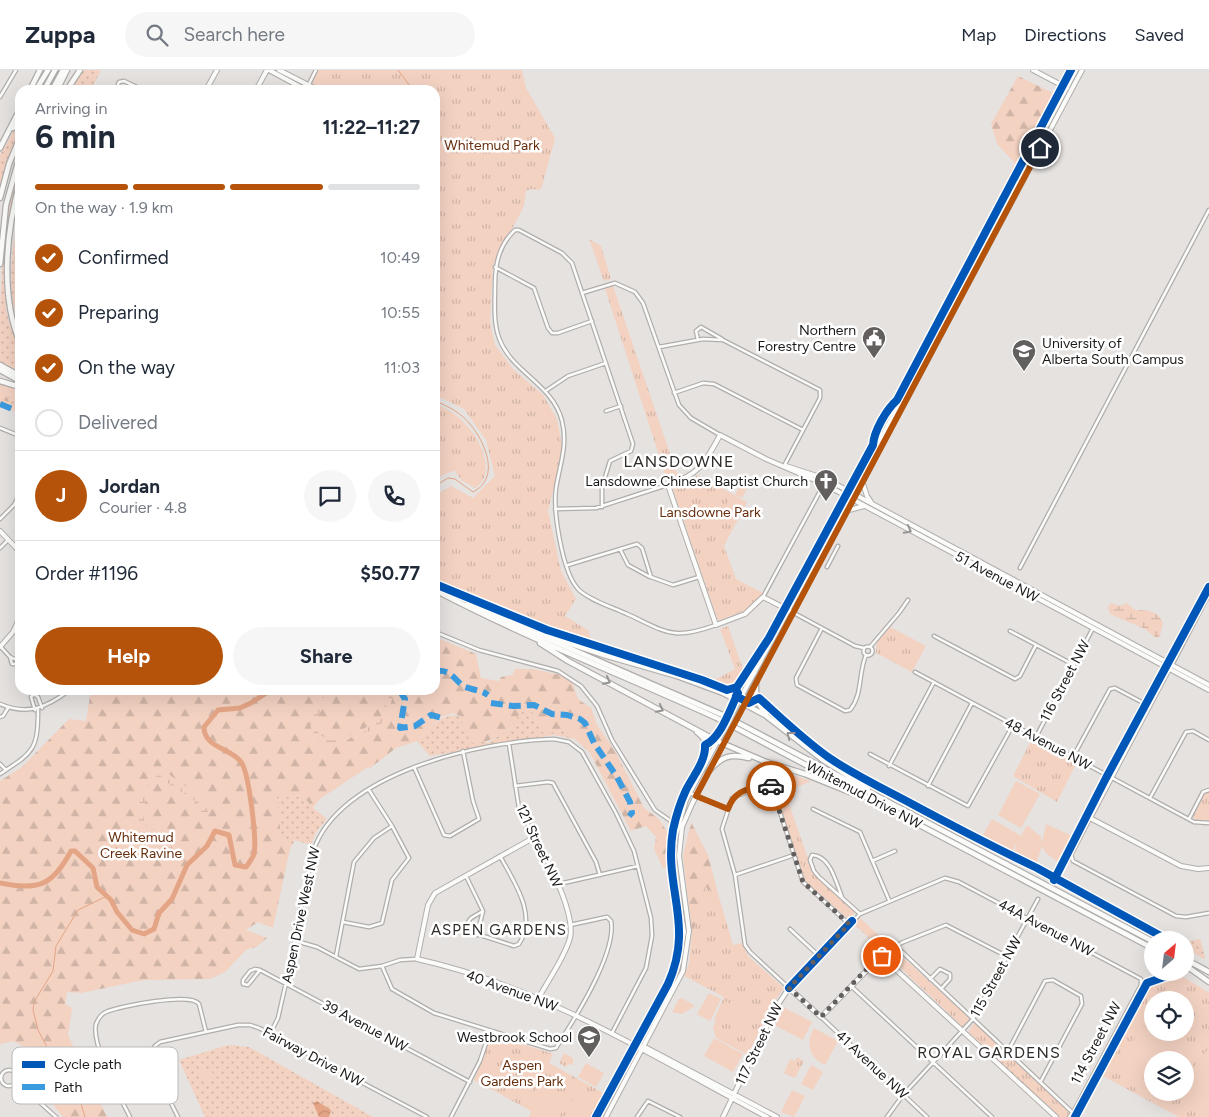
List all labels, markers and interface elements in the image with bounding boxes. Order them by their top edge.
search box [125,12,475,57]
text: Zuppa [25,20,95,49]
icon: search [143,21,171,49]
text: Search here [183,23,285,46]
text: Map [961,24,996,46]
text: Directions [1024,24,1106,46]
text: Saved [1134,24,1184,46]
text: Arriving in [35,99,107,118]
text: 11:22–11:27 [322,116,420,139]
text: 6 min [35,118,116,156]
pin [1019,127,1061,169]
icon: home [1026,134,1054,162]
park label: Whitemud Park [444,137,540,154]
text: On the way · 1.9 km [35,198,173,217]
icon: check [35,244,63,272]
text: Confirmed [78,246,169,269]
text: 10:49 [380,248,420,267]
icon: check [35,299,63,327]
text: Preparing [78,301,159,324]
text: 10:55 [381,303,420,322]
place label: Northern Forestry Centre [757,322,856,355]
public building icon: Northern Forestry Centre [861,325,887,359]
place label: University of Alberta South Campus [1042,335,1184,368]
school or university icon: University of Alberta South Campus [1011,338,1037,372]
icon: check [35,354,63,382]
text: On the way [78,356,175,379]
text: 11:03 [384,358,420,377]
text: Delivered [78,411,158,434]
district label: LANSDOWNE [624,452,734,471]
church icon: Lansdowne Chinese Baptist Church [813,468,839,502]
button: chat [304,470,356,522]
button: phone [368,470,420,522]
place label: Lansdowne Chinese Baptist Church [585,473,808,490]
text: Jordan [99,475,160,498]
text: J [56,484,66,507]
text: Courier · 4.8 [99,498,187,517]
park label: Lansdowne Park [659,504,761,521]
one-way arrow [903,523,912,533]
street label: 51 Avenue NW [952,548,1042,606]
text: Order #1196 [35,562,138,585]
text: $50.77 [360,562,420,585]
button: Help [35,627,223,685]
button: Share [233,627,420,685]
street label: 116 Street NW [1036,637,1094,725]
one-way arrow [601,674,610,684]
one-way arrow [655,703,664,713]
street label: 48 Avenue NW [1002,714,1095,774]
one-way arrow [787,733,796,741]
street label: Whitemud Drive NW [803,757,925,833]
courier [746,761,796,811]
icon: car [757,772,785,800]
street label: 121 Street NW [512,802,566,891]
park label: Whitemud Creek Ravine [100,829,182,862]
street label: Aspen Drive West NW [278,845,324,985]
street label: 44A Avenue NW [995,896,1097,961]
district label: ASPEN GARDENS [431,921,567,939]
north arrow [1144,931,1194,981]
map controls [1144,931,1194,1101]
street label: 115 Street NW [967,933,1026,1020]
pin [861,935,903,977]
icon: bag [868,942,896,970]
street label: 40 Avenue NW [464,967,561,1016]
button: locate [1144,991,1194,1041]
street label: 39 Avenue NW [319,996,411,1056]
street label: 114 Street NW [1067,998,1125,1087]
street label: 117 Street NW [732,1000,786,1088]
street label: Fairway Drive NW [260,1023,367,1091]
school or university icon: Westbrook School [576,1024,602,1058]
street label: 41 Avenue NW [832,1027,912,1103]
place label: Westbrook School [457,1029,572,1046]
district label: ROYAL GARDENS [917,1043,1061,1062]
legend [12,1047,178,1104]
button: layers [1144,1051,1194,1101]
text: Cycle path [54,1056,122,1073]
park label: Aspen Gardens Park [481,1057,564,1090]
text: Path [54,1079,82,1096]

